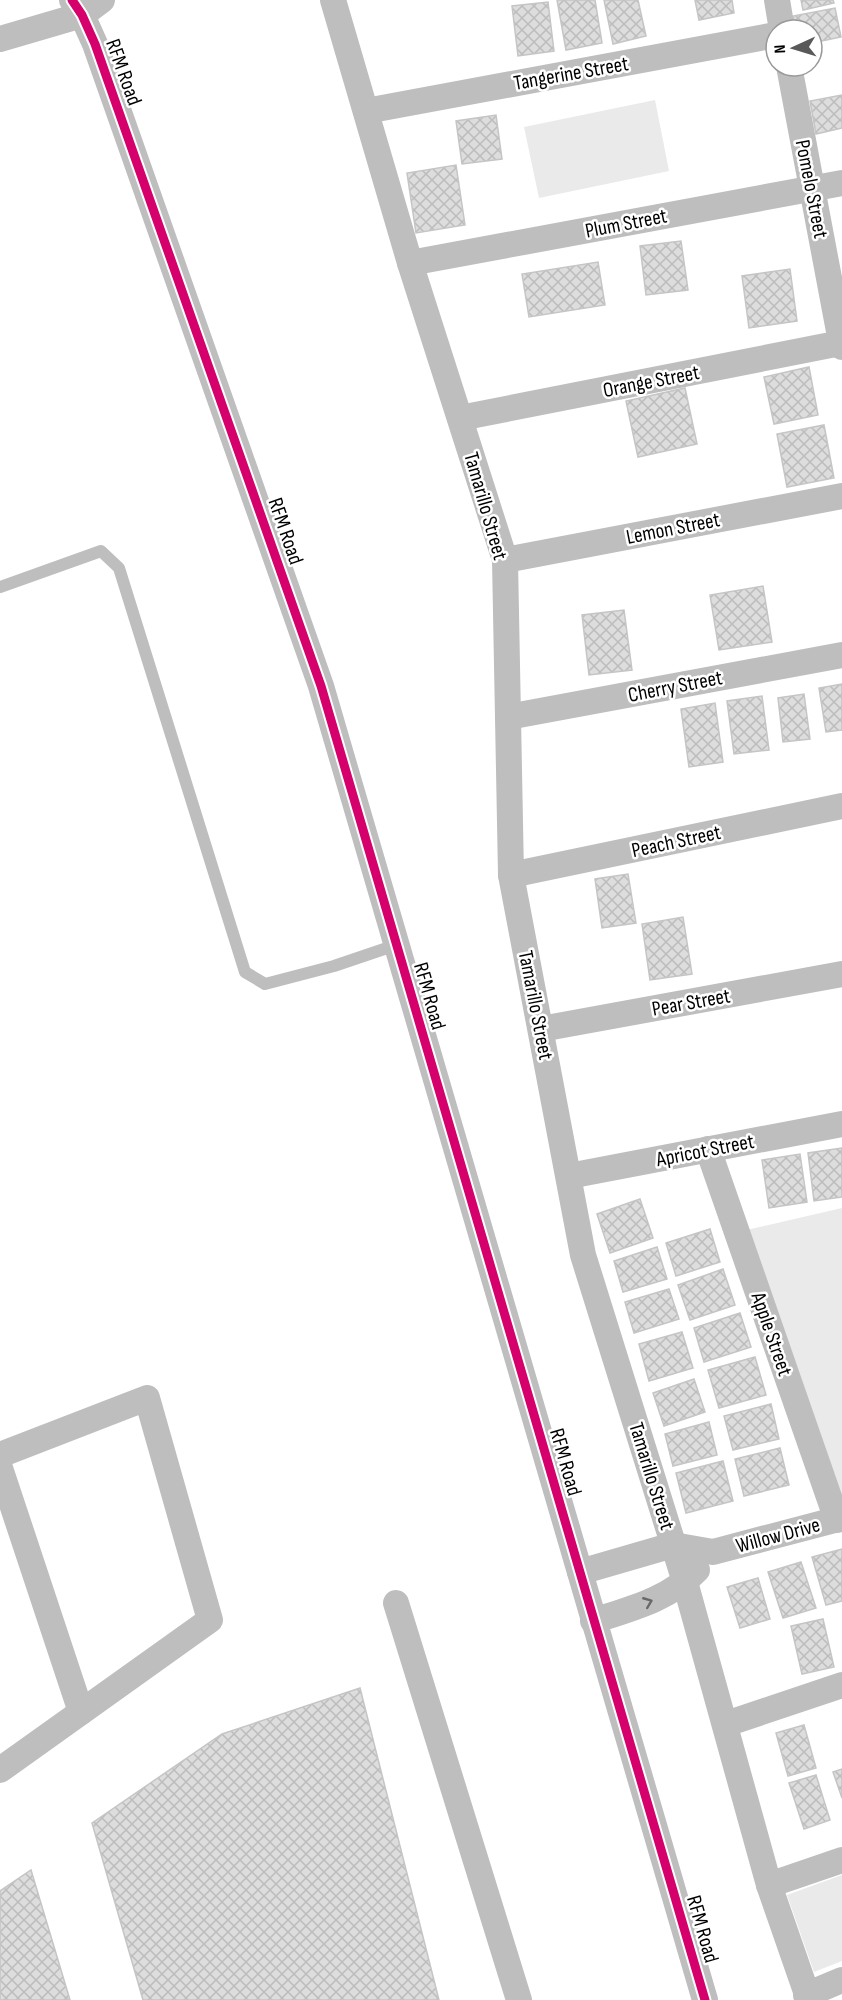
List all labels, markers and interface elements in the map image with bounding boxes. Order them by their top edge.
north arrow [764,18,824,78]
street label: RFM Road [100,36,147,109]
text: N [771,44,790,54]
street label: Tangerine Street [512,51,630,96]
street label: Pomelo Street [790,138,833,240]
street label: Plum Street [583,203,669,244]
street label: Orange Street [601,360,701,403]
street label: Tamarillo Street [458,449,513,563]
street label: RFM Road [263,495,309,568]
street label: Lemon Street [624,507,722,550]
street label: Cherry Street [626,665,724,708]
street label: Peach Street [629,820,723,863]
street label: Tamarillo Street [513,948,558,1062]
street label: RFM Road [408,960,451,1033]
street label: Pear Street [650,983,732,1022]
street label: Apricot Street [653,1129,756,1172]
street label: Apple Street [745,1288,797,1379]
street label: Tamarillo Street [623,1419,680,1533]
street label: RFM Road [544,1426,587,1499]
street label: Willow Drive [733,1512,823,1559]
one-way arrow [642,1597,653,1609]
street label: RFM Road [681,1893,724,1966]

